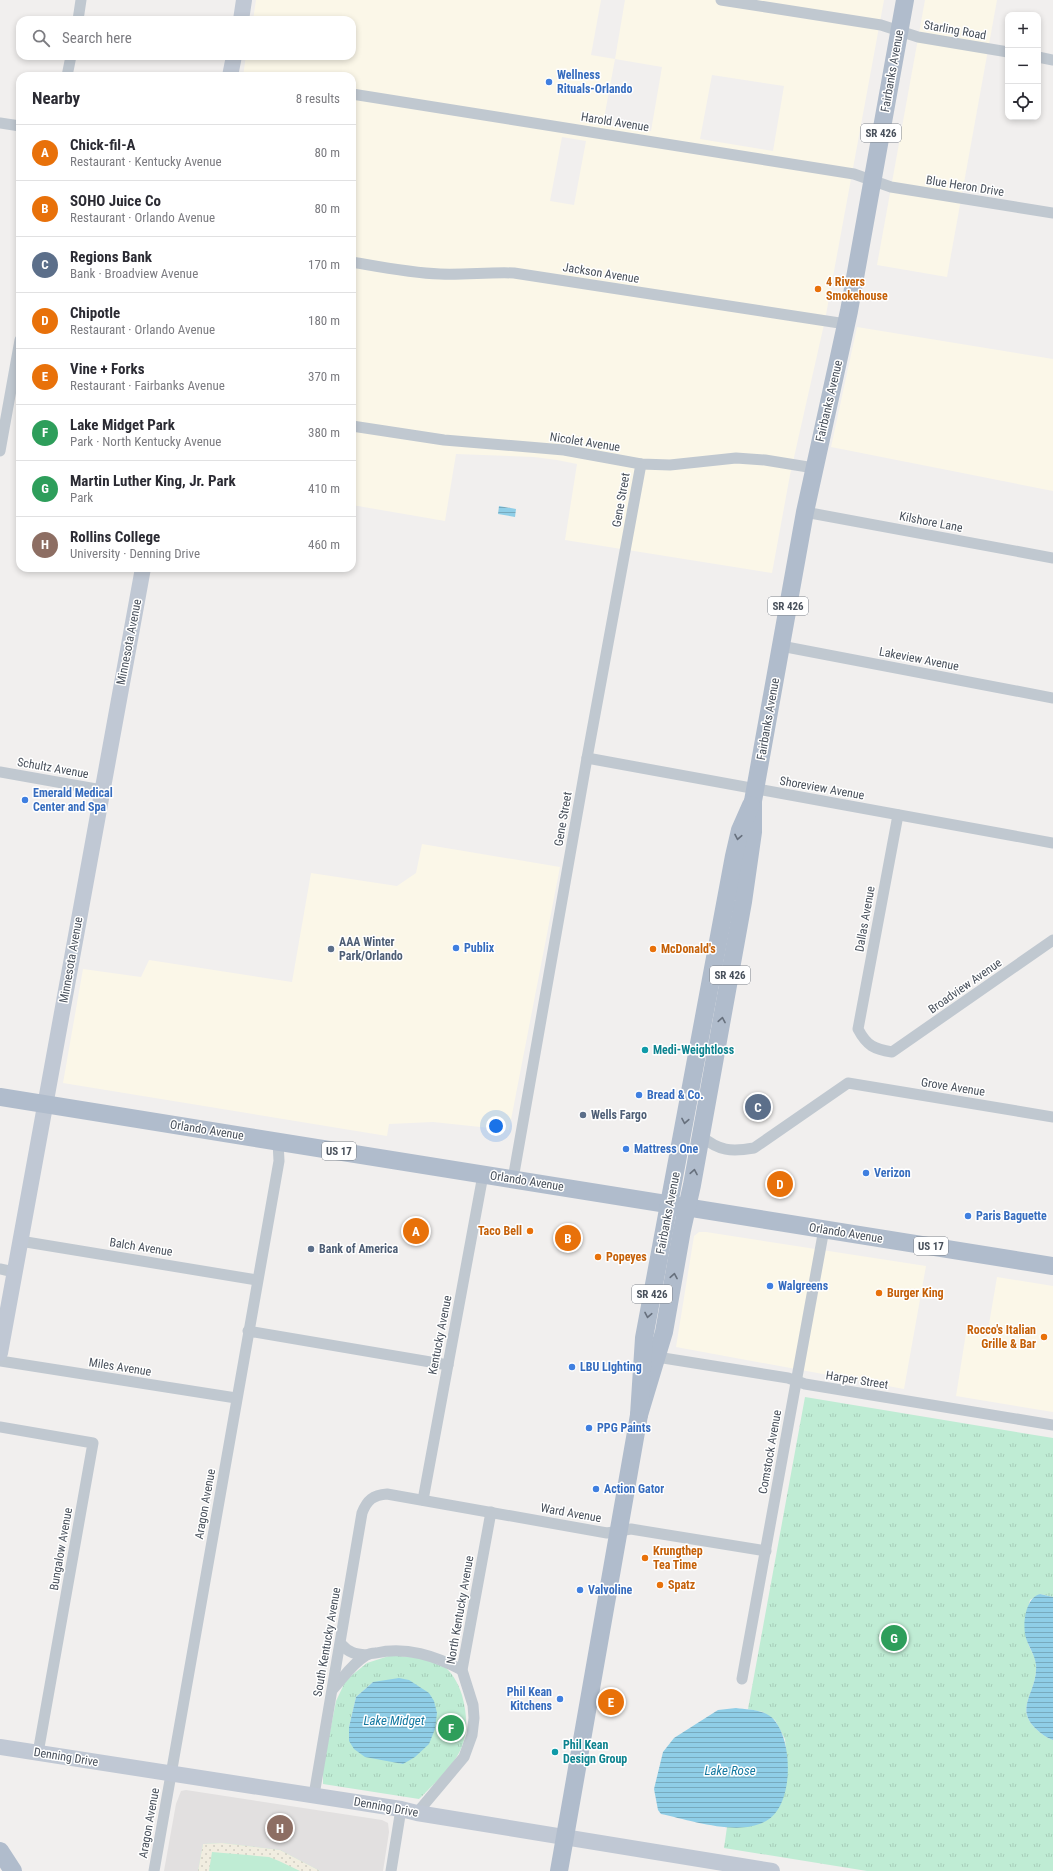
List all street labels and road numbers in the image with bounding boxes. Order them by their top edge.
street label: Starling Road [923,18,987,42]
street label: Fairbanks Avenue [878,28,906,113]
street label: Harold Avenue [580,110,650,134]
road number: SR 426 [861,124,901,142]
street label: Blue Heron Drive [925,173,1005,199]
street label: Jackson Avenue [562,260,641,286]
street label: Fairbanks Avenue [813,358,845,443]
street label: Nicolet Avenue [549,430,622,455]
street label: Gene Street [609,471,633,528]
street label: Kilshore Lane [898,509,964,535]
road number: SR 426 [768,597,808,615]
street label: Minnesota Avenue [114,598,144,686]
street label: Lakeview Avenue [878,644,960,674]
street label: Fairbanks Avenue [754,676,782,761]
street label: Schultz Avenue [16,755,90,781]
street label: Shoreview Avenue [779,774,866,802]
street label: Gene Street [551,790,575,847]
street label: Dallas Avenue [852,885,878,953]
street label: Minnesota Avenue [57,915,86,1004]
street label: Broadview Avenue [926,955,1005,1017]
road number: SR 426 [710,966,750,984]
street label: Grove Avenue [920,1075,986,1099]
street label: Orlando Avenue [169,1117,245,1143]
road number: US 17 [322,1142,356,1160]
street label: Orlando Avenue [489,1168,565,1194]
street label: Fairbanks Avenue [653,1170,683,1255]
street label: Orlando Avenue [808,1220,884,1246]
street label: Balch Avenue [108,1235,174,1259]
road number: US 17 [914,1237,948,1255]
road number: SR 426 [632,1285,672,1303]
street label: Kentucky Avenue [425,1294,455,1376]
street label: Miles Avenue [88,1355,153,1379]
street label: Harper Street [825,1368,890,1392]
street label: Comstock Avenue [756,1409,784,1495]
street label: Aragon Avenue [192,1467,218,1540]
street label: Ward Avenue [540,1501,603,1525]
street label: Bungalow Avenue [47,1506,75,1591]
street label: North Kentucky Avenue [444,1554,477,1665]
street label: South Kentucky Avenue [311,1586,344,1698]
street label: Denning Drive [33,1745,100,1769]
street label: Aragon Avenue [136,1786,162,1859]
street label: Denning Drive [353,1794,420,1820]

